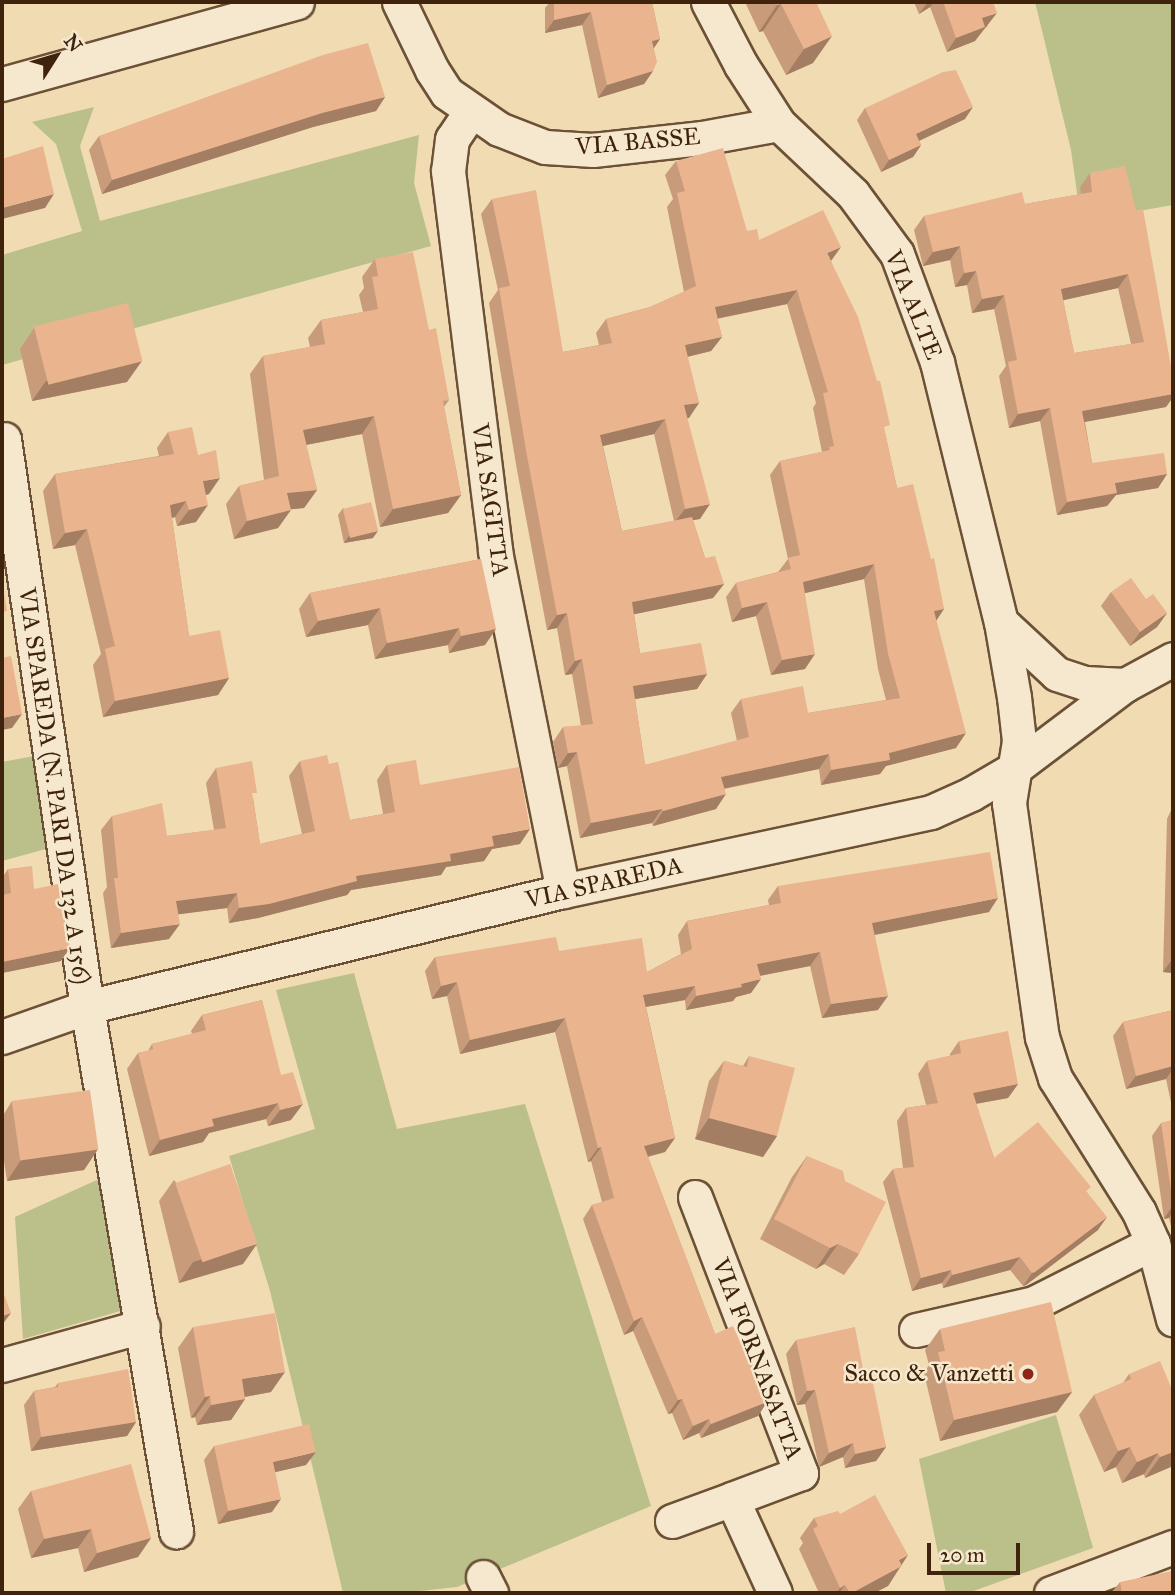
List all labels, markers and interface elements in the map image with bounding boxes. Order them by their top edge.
north arrow [21,21,91,91]
text: N [59,30,87,56]
street label: VIA BASSE [574,122,702,162]
street label: VIA ALTE [878,246,948,364]
street label: VIA SAGITTA [465,422,515,578]
street label: VIA SPAREDA (N. PARI DA 132 A 156) [12,586,96,986]
street label: VIA SPAREDA [523,851,685,915]
street label: VIA FORNASATTA [705,1254,809,1464]
place label: Sacco & Vanzetti [844,1360,1014,1388]
marker: Sacco & Vanzetti [1020,1366,1036,1382]
scale bar [930,1528,1023,1572]
text: 20 m [940,1542,985,1568]

